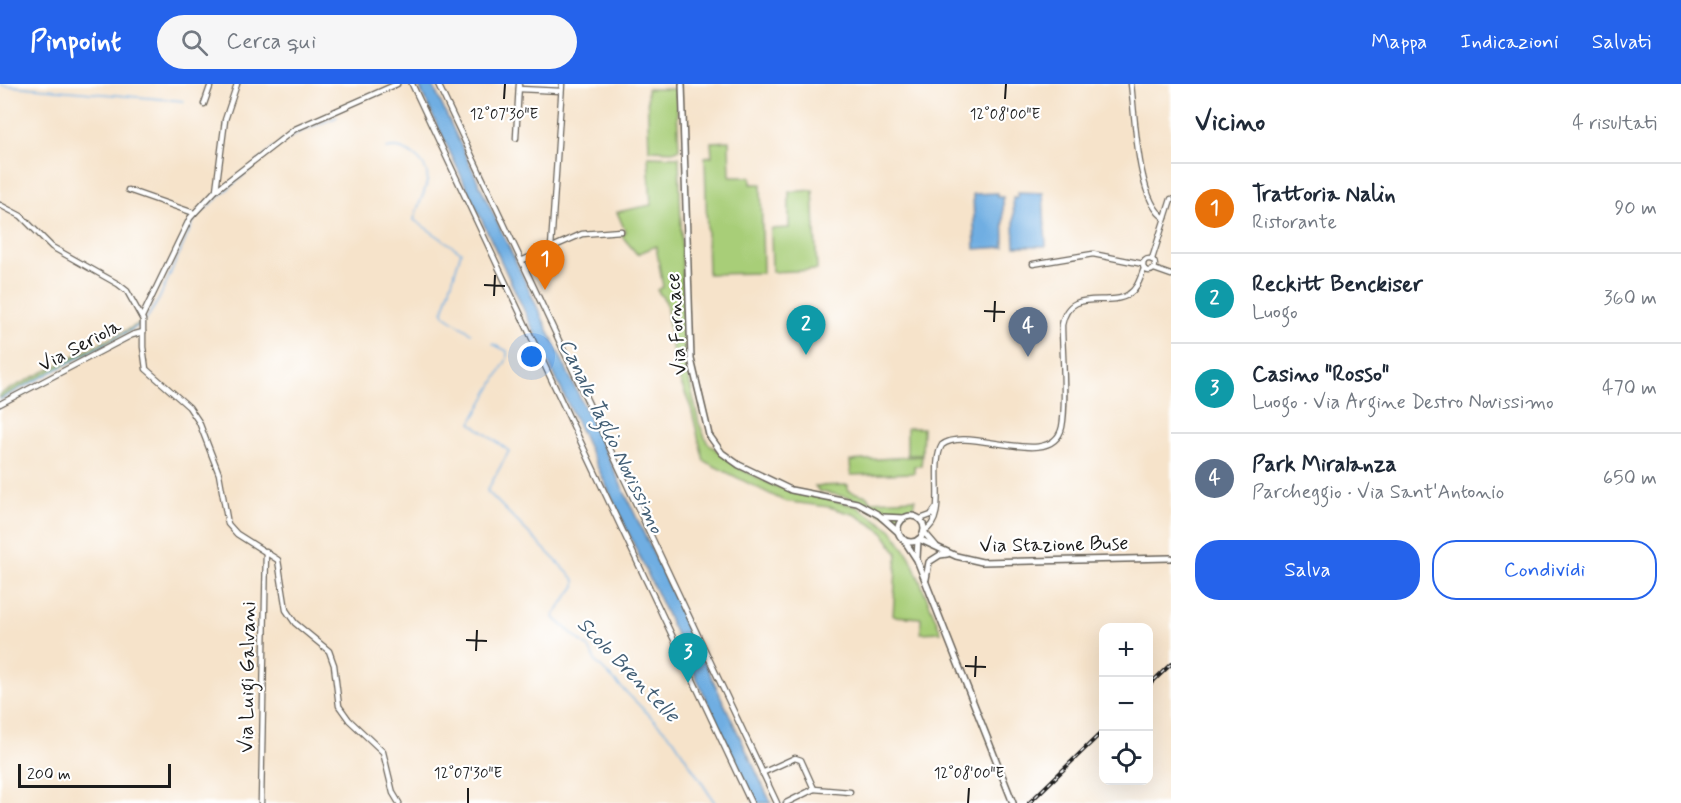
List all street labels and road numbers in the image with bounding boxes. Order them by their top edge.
street label: Via Fornace [660,272,694,376]
street label: Via Seriola [34,312,127,379]
street label: Via Stazione Buse [979,530,1129,560]
street label: Via Luigi Galvani [233,601,265,753]

